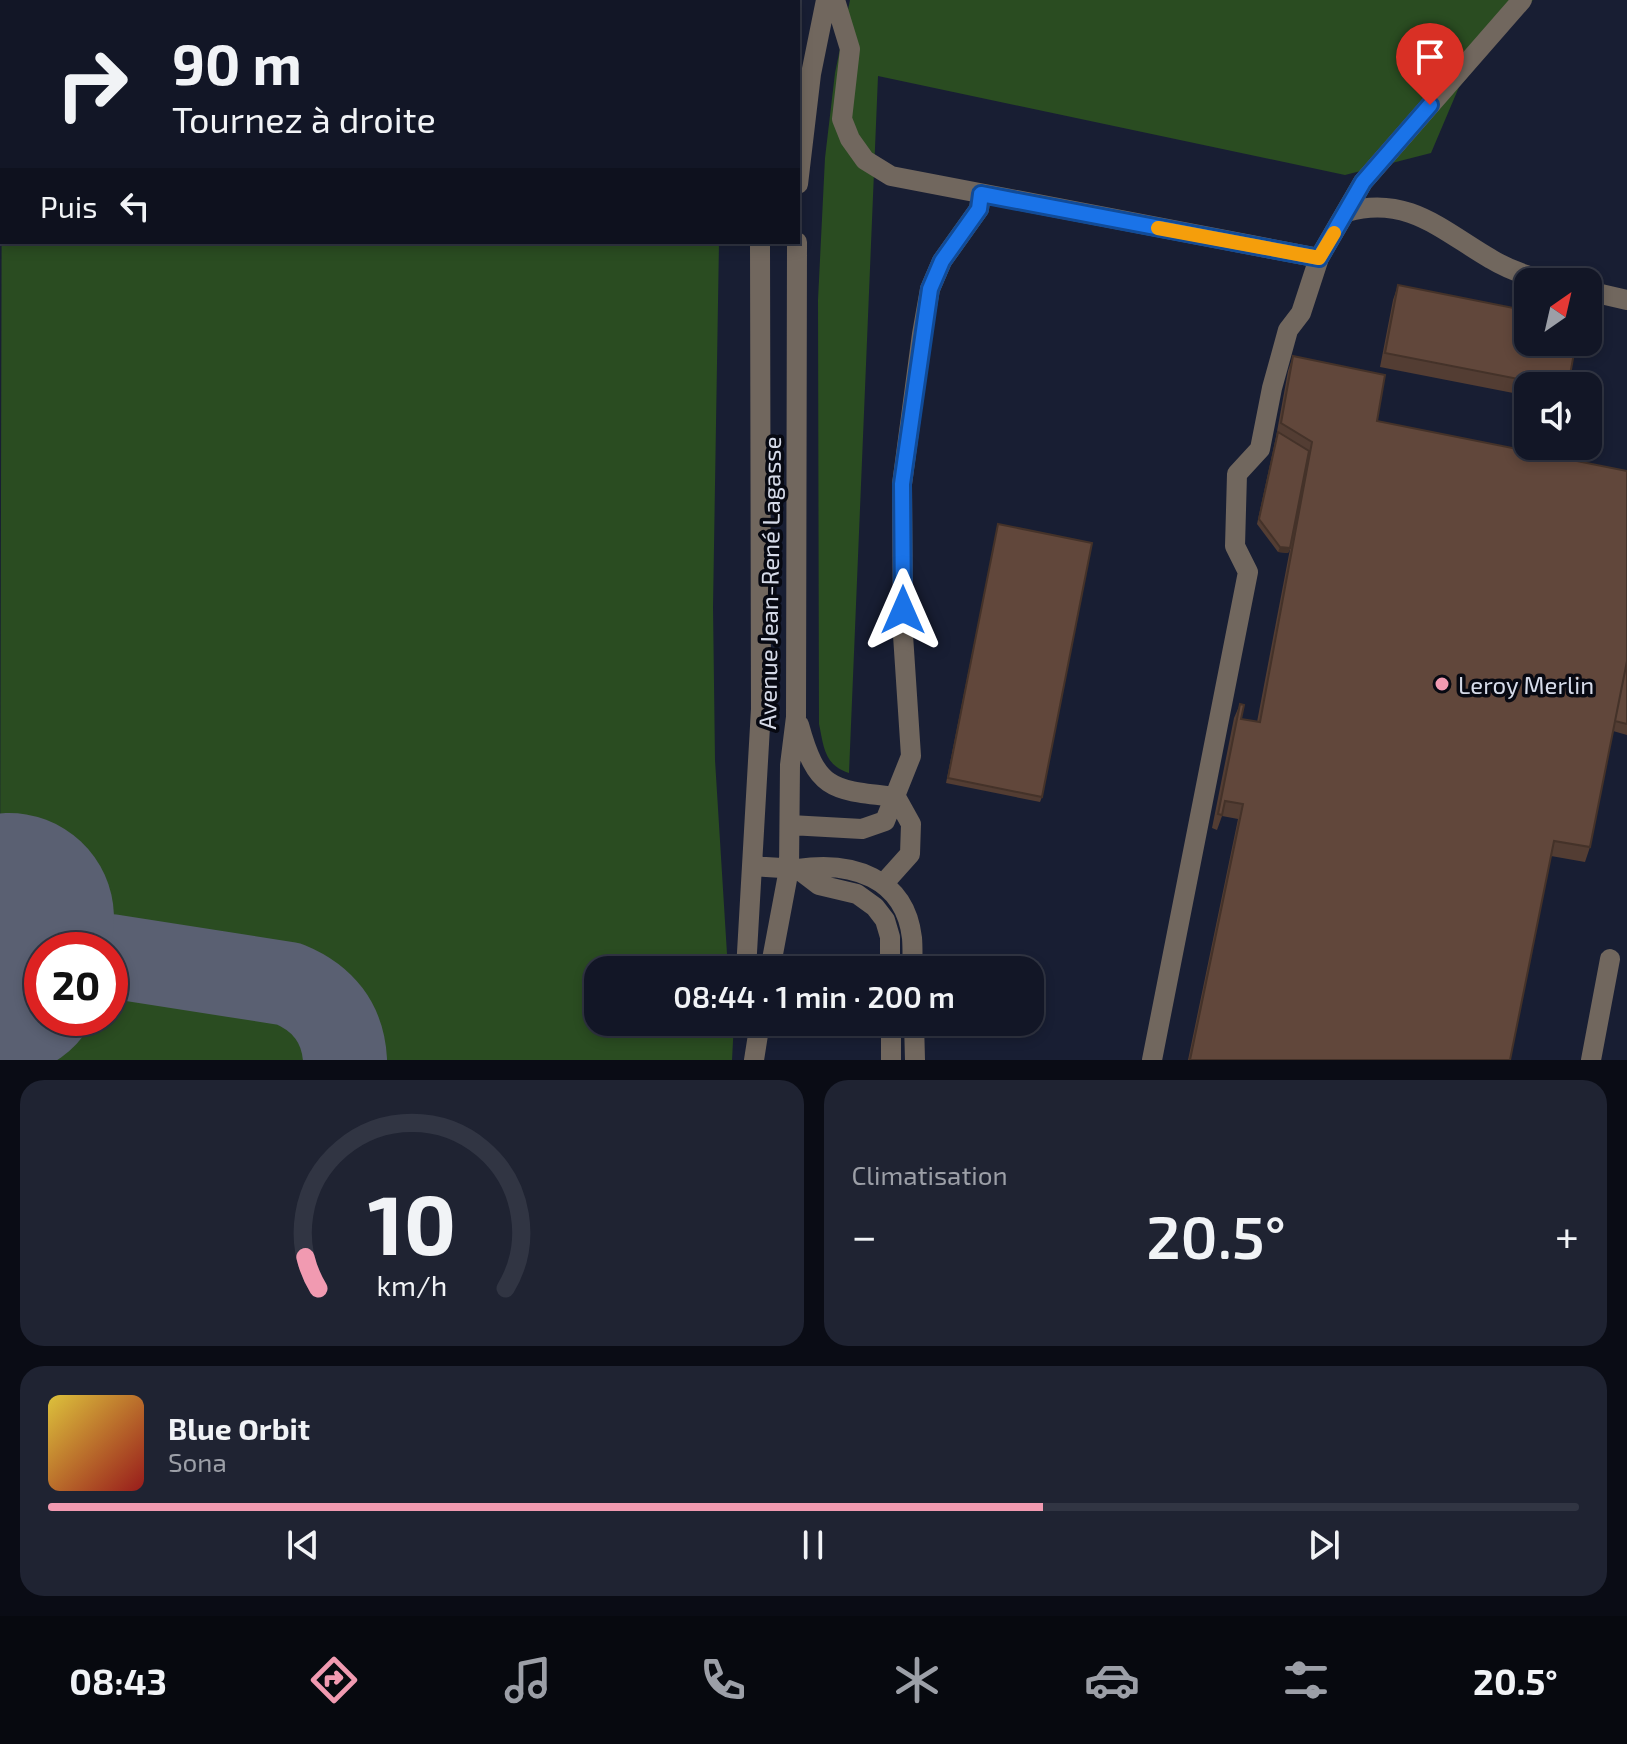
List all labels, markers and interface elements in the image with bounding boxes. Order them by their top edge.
pin [1396,23,1464,105]
text: 90 m [172,29,302,96]
icon: right [40,32,144,136]
icon: arrive [1408,35,1452,79]
text: Tournez à droite [172,97,436,140]
icon: left [113,184,157,228]
text: Puis [40,188,97,224]
north arrow [1514,268,1602,356]
map controls [1514,268,1602,460]
button: sound [1514,372,1602,460]
street label: Avenue Jean-René Lagasse [752,436,786,730]
position arrow [861,568,945,652]
place label: Leroy Merlin [1458,670,1594,699]
marker: Leroy Merlin [1433,675,1451,693]
speed limit sign: 20 [24,932,128,1036]
text: 08:44 · 1 min · 200 m [673,978,955,1014]
text: Climatisation [852,1159,1008,1190]
text: 10 [368,1172,456,1272]
text: 20.5° [1146,1199,1286,1271]
text: − [852,1208,877,1261]
text: + [1555,1208,1579,1261]
text: km/h [376,1267,447,1302]
text: Blue Orbit [168,1410,310,1446]
text: Sona [168,1446,227,1477]
icon: previous [281,1523,325,1567]
icon: pause [791,1523,835,1567]
icon: next [1302,1523,1346,1567]
icon: directions [306,1652,362,1708]
icon: music [500,1652,556,1708]
icon: phone [695,1652,751,1708]
icon: climate [889,1652,945,1708]
icon: car [1084,1652,1140,1708]
icon: filters [1278,1652,1334,1708]
text: 08:43 [69,1659,167,1702]
text: 20.5° [1473,1659,1558,1702]

